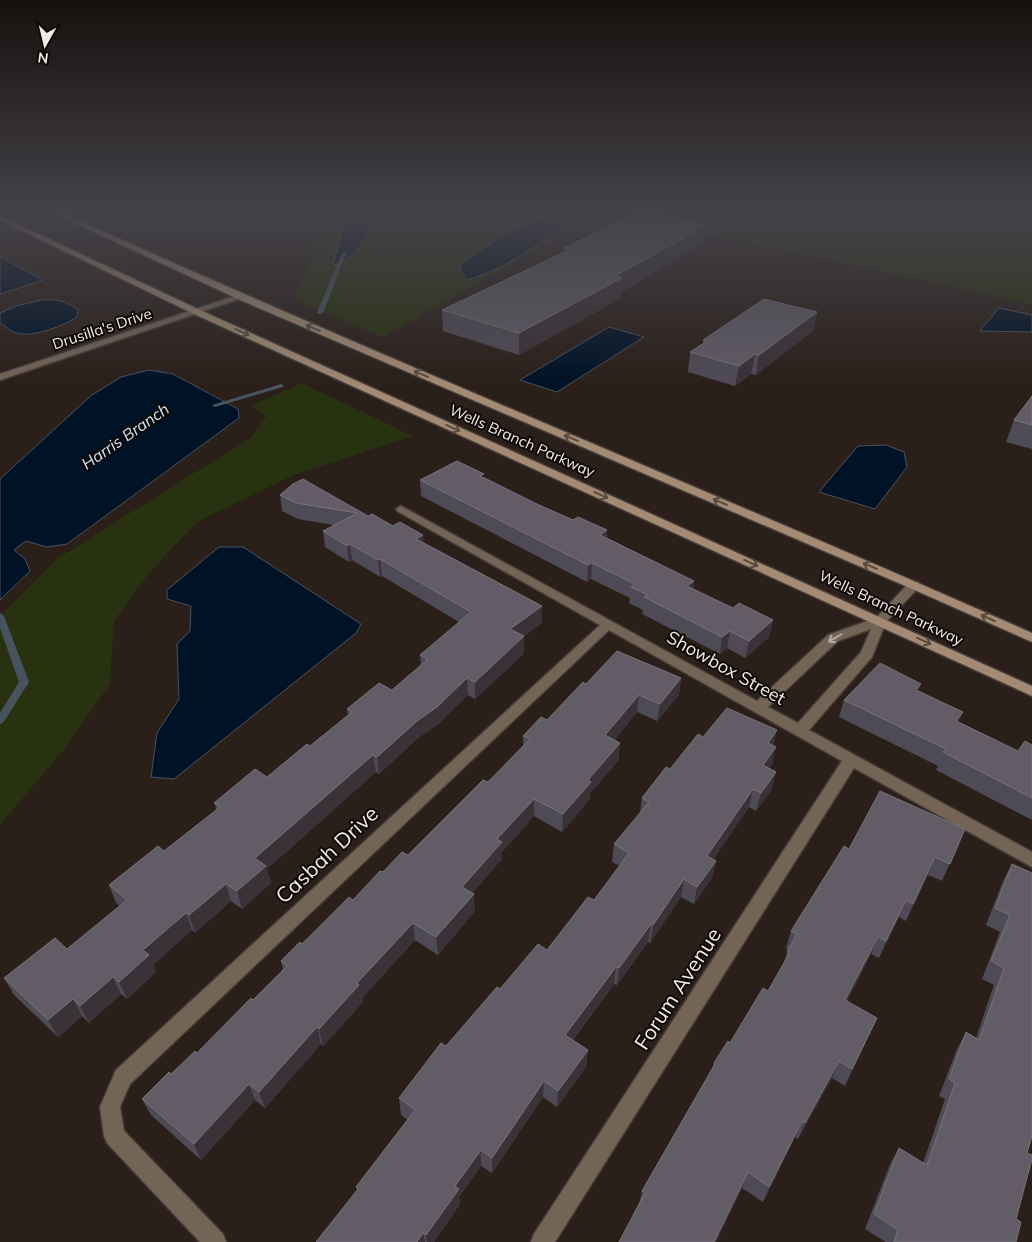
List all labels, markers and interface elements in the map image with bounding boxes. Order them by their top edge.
north arrow [20,20,70,70]
text: N [37,48,50,68]
street label: Drusilla's Drive [50,304,154,354]
one-way arrow [306,322,321,332]
one-way arrow [234,327,249,337]
one-way arrow [414,369,429,379]
water label: Harris Branch [77,398,173,474]
street label: Wells Branch Parkway [447,400,598,481]
one-way arrow [445,423,460,433]
one-way arrow [564,433,579,442]
one-way arrow [593,490,608,500]
one-way arrow [713,496,728,506]
one-way arrow [743,558,758,568]
one-way arrow [863,560,878,570]
street label: Wells Branch Parkway [816,566,966,649]
one-way arrow [981,613,996,622]
street label: Showbox Street [663,625,790,710]
one-way arrow [828,634,842,644]
one-way arrow [916,637,931,647]
street label: Casbah Drive [270,800,383,908]
street label: Forum Avenue [628,923,726,1054]

